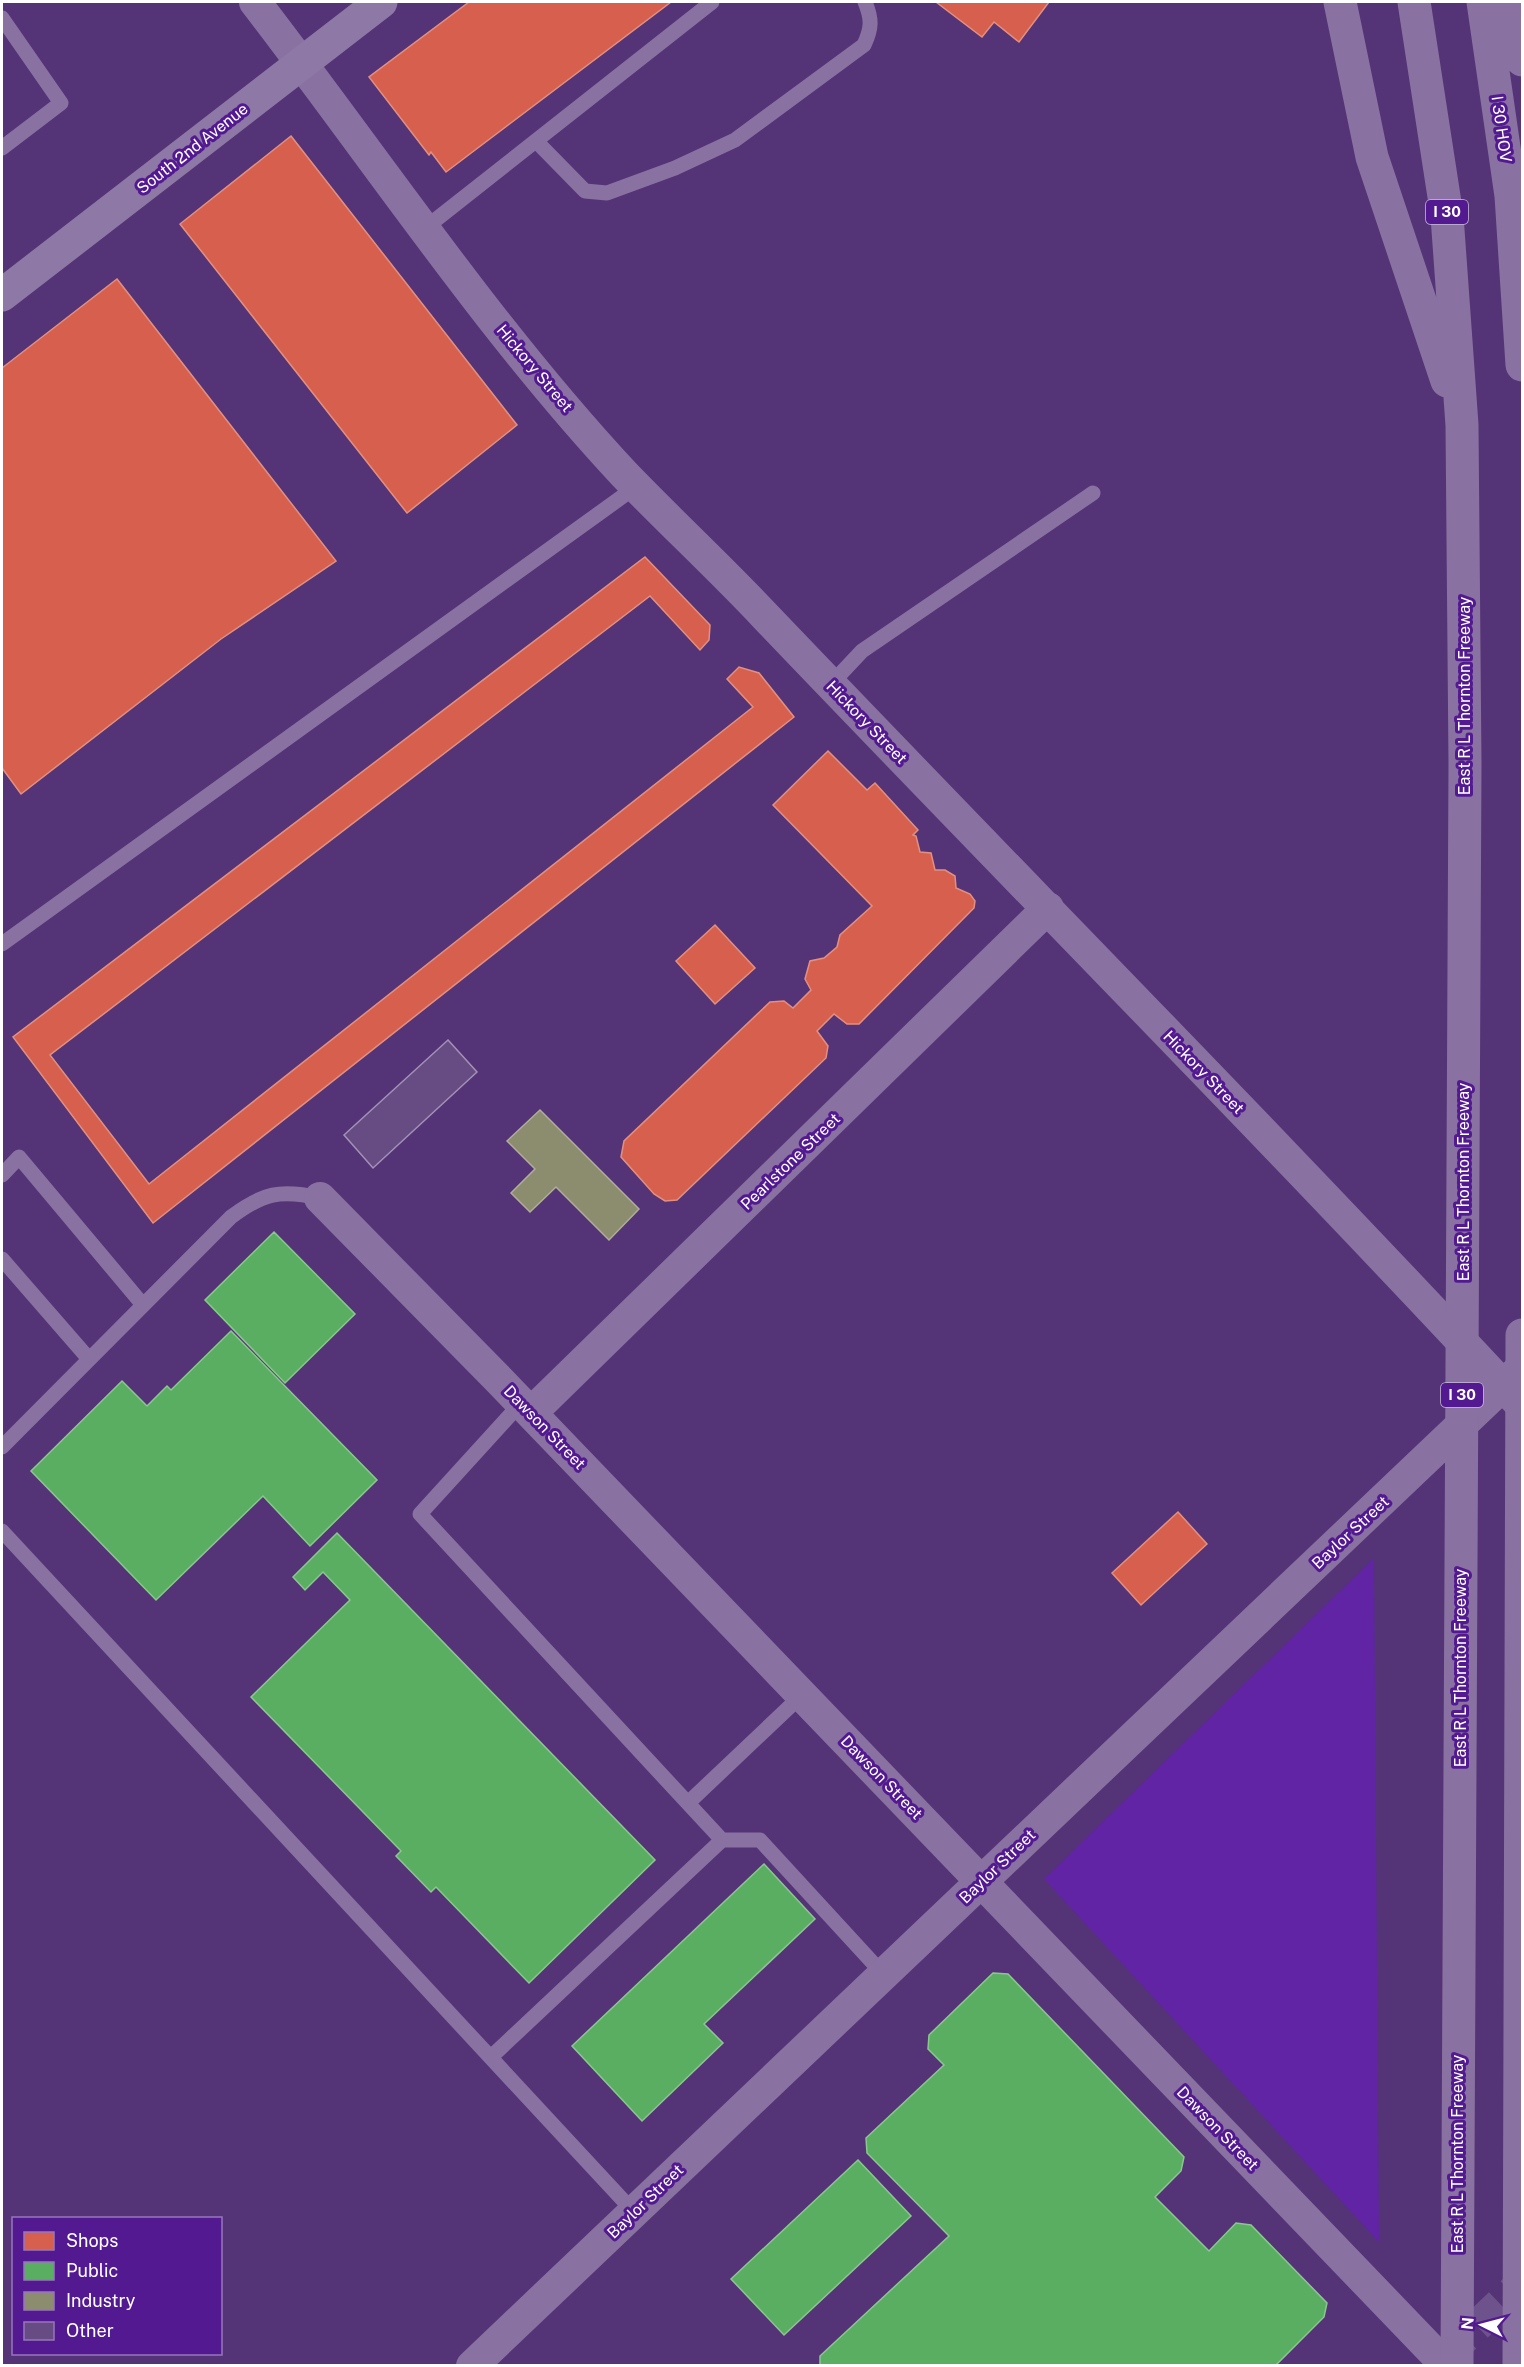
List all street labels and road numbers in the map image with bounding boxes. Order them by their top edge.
street label: I 30 HOV [1487,95,1516,164]
street label: South 2nd Avenue [133,99,252,198]
road number: I 30 [1426,200,1468,224]
street label: Hickory Street [493,321,577,416]
street label: East R L Thornton Freeway [1455,596,1474,795]
street label: Hickory Street [822,677,911,768]
street label: Hickory Street [1159,1027,1248,1118]
street label: East R L Thornton Freeway [1454,1082,1473,1281]
street label: Pearlstone Street [737,1109,844,1214]
street label: Dawson Street [500,1382,589,1473]
road number: I 30 [1441,1383,1483,1407]
street label: Baylor Street [1308,1492,1393,1573]
street label: East R L Thornton Freeway [1451,1568,1470,1767]
street label: Dawson Street [837,1732,926,1823]
street label: Baylor Street [955,1825,1039,1907]
street label: East R L Thornton Freeway [1448,2054,1467,2253]
street label: Dawson Street [1173,2083,1262,2174]
street label: Baylor Street [603,2160,687,2242]

